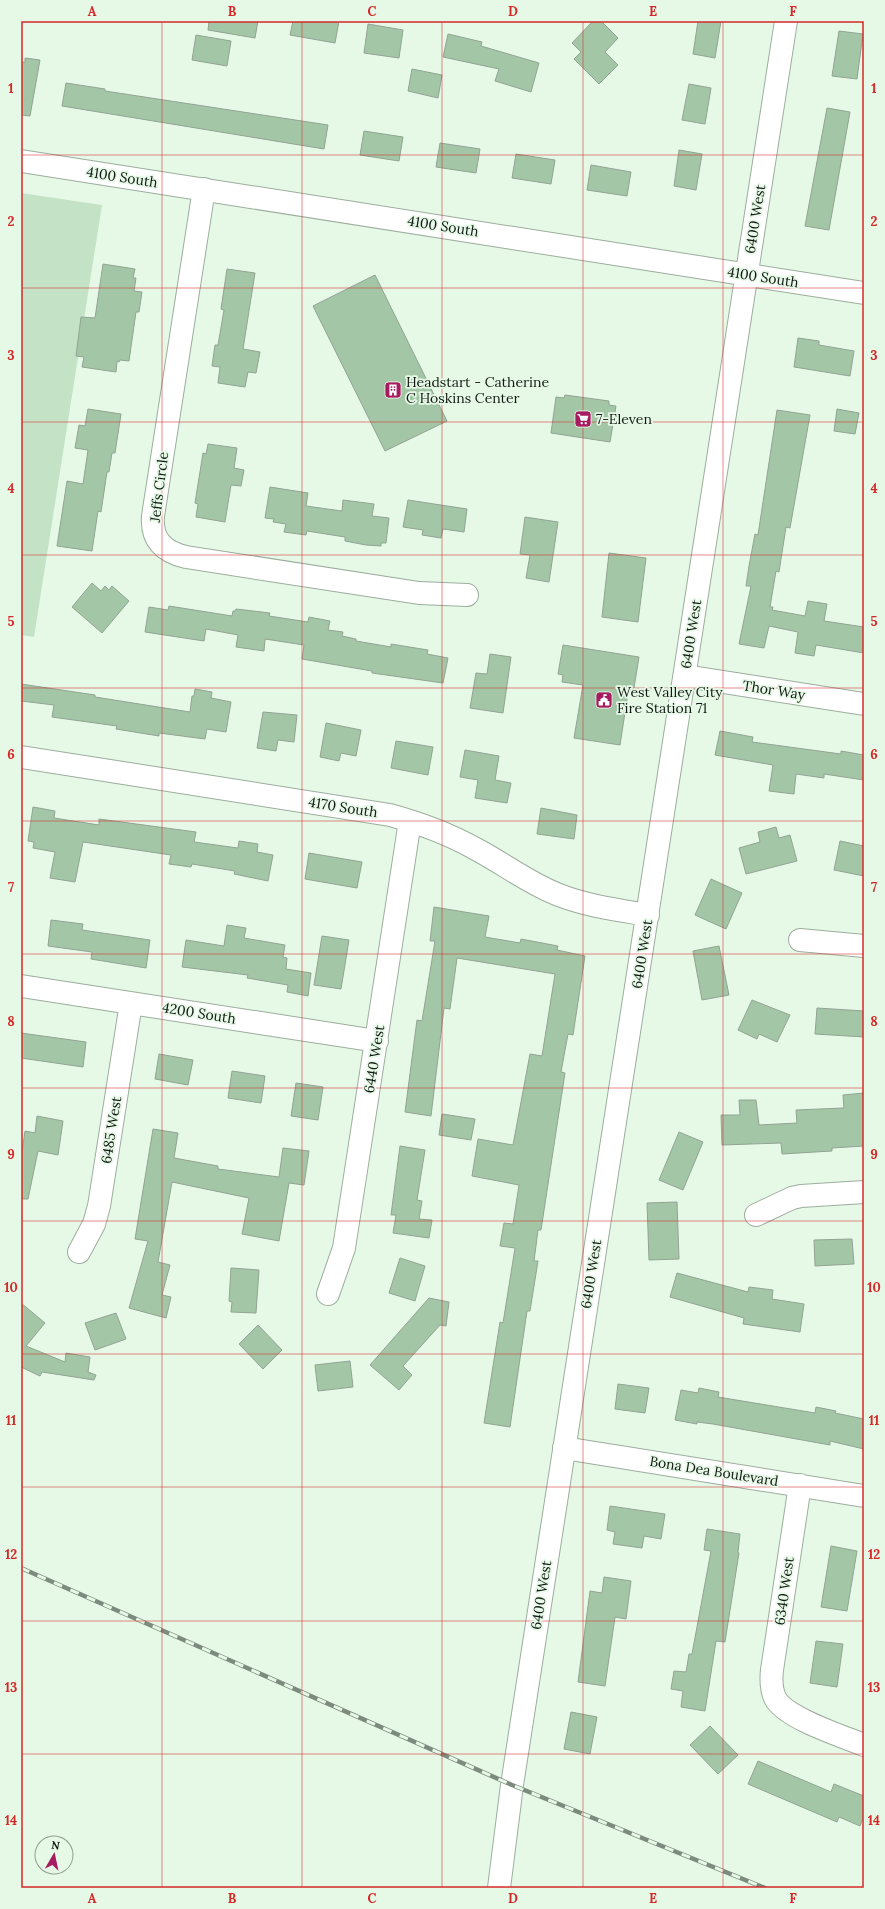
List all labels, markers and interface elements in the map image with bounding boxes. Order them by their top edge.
text: A [88,3,97,20]
text: B [228,3,237,20]
text: C [368,3,377,20]
text: D [508,3,518,20]
text: E [649,3,657,20]
text: F [789,3,797,20]
text: 1 [8,80,14,97]
text: 1 [871,80,877,97]
street label: 4100 South [85,162,159,192]
street label: 6400 West [741,183,769,255]
street label: 4100 South [406,211,480,241]
text: 2 [8,213,15,230]
text: 2 [871,213,878,230]
street label: 4100 South [726,262,800,292]
text: 3 [7,347,15,364]
text: 3 [870,347,878,364]
place label: Headstart - Catherine C Hoskins Center [406,373,549,407]
building icon: Headstart - Catherine C Hoskins Center [383,380,403,400]
supermarket icon: 7-Eleven [573,409,593,429]
place label: 7-Eleven [596,410,652,428]
street label: Jeffs Circle [146,450,172,524]
text: 4 [7,480,15,497]
text: 4 [870,480,878,497]
street label: 6400 West [677,598,705,670]
text: 5 [7,613,15,630]
text: 5 [870,613,878,630]
street label: Thor Way [741,676,807,704]
place label: West Valley City Fire Station 71 [617,683,723,717]
public building icon: West Valley City Fire Station 71 [594,690,614,710]
text: 6 [7,746,15,763]
text: 6 [870,746,878,763]
street label: 4170 South [307,793,379,821]
text: 7 [8,879,14,896]
text: 7 [871,879,877,896]
street label: 6400 West [628,918,656,990]
street label: 4200 South [161,998,237,1028]
text: 8 [7,1013,15,1030]
text: 8 [870,1013,878,1030]
street label: 6440 West [360,1023,388,1094]
street label: 6485 West [97,1095,125,1165]
text: 9 [7,1146,15,1163]
text: 9 [870,1146,878,1163]
street label: 6400 West [577,1238,605,1310]
text: 10 [4,1279,18,1296]
text: 10 [867,1279,881,1296]
text: 11 [6,1412,16,1429]
text: 11 [869,1412,879,1429]
street label: Bona Dea Boulevard [648,1452,780,1490]
text: 12 [5,1546,17,1563]
text: 12 [868,1546,880,1563]
street label: 6340 West [770,1555,798,1626]
street label: 6400 West [527,1559,555,1631]
text: 13 [5,1679,17,1696]
text: 13 [868,1679,880,1696]
text: 14 [5,1812,17,1829]
text: 14 [868,1812,880,1829]
north arrow [34,1835,74,1875]
text: N [50,1838,61,1853]
text: A [88,1890,97,1907]
text: B [228,1890,237,1907]
text: C [368,1890,377,1907]
text: D [508,1890,518,1907]
text: E [649,1890,657,1907]
text: F [789,1890,797,1907]

